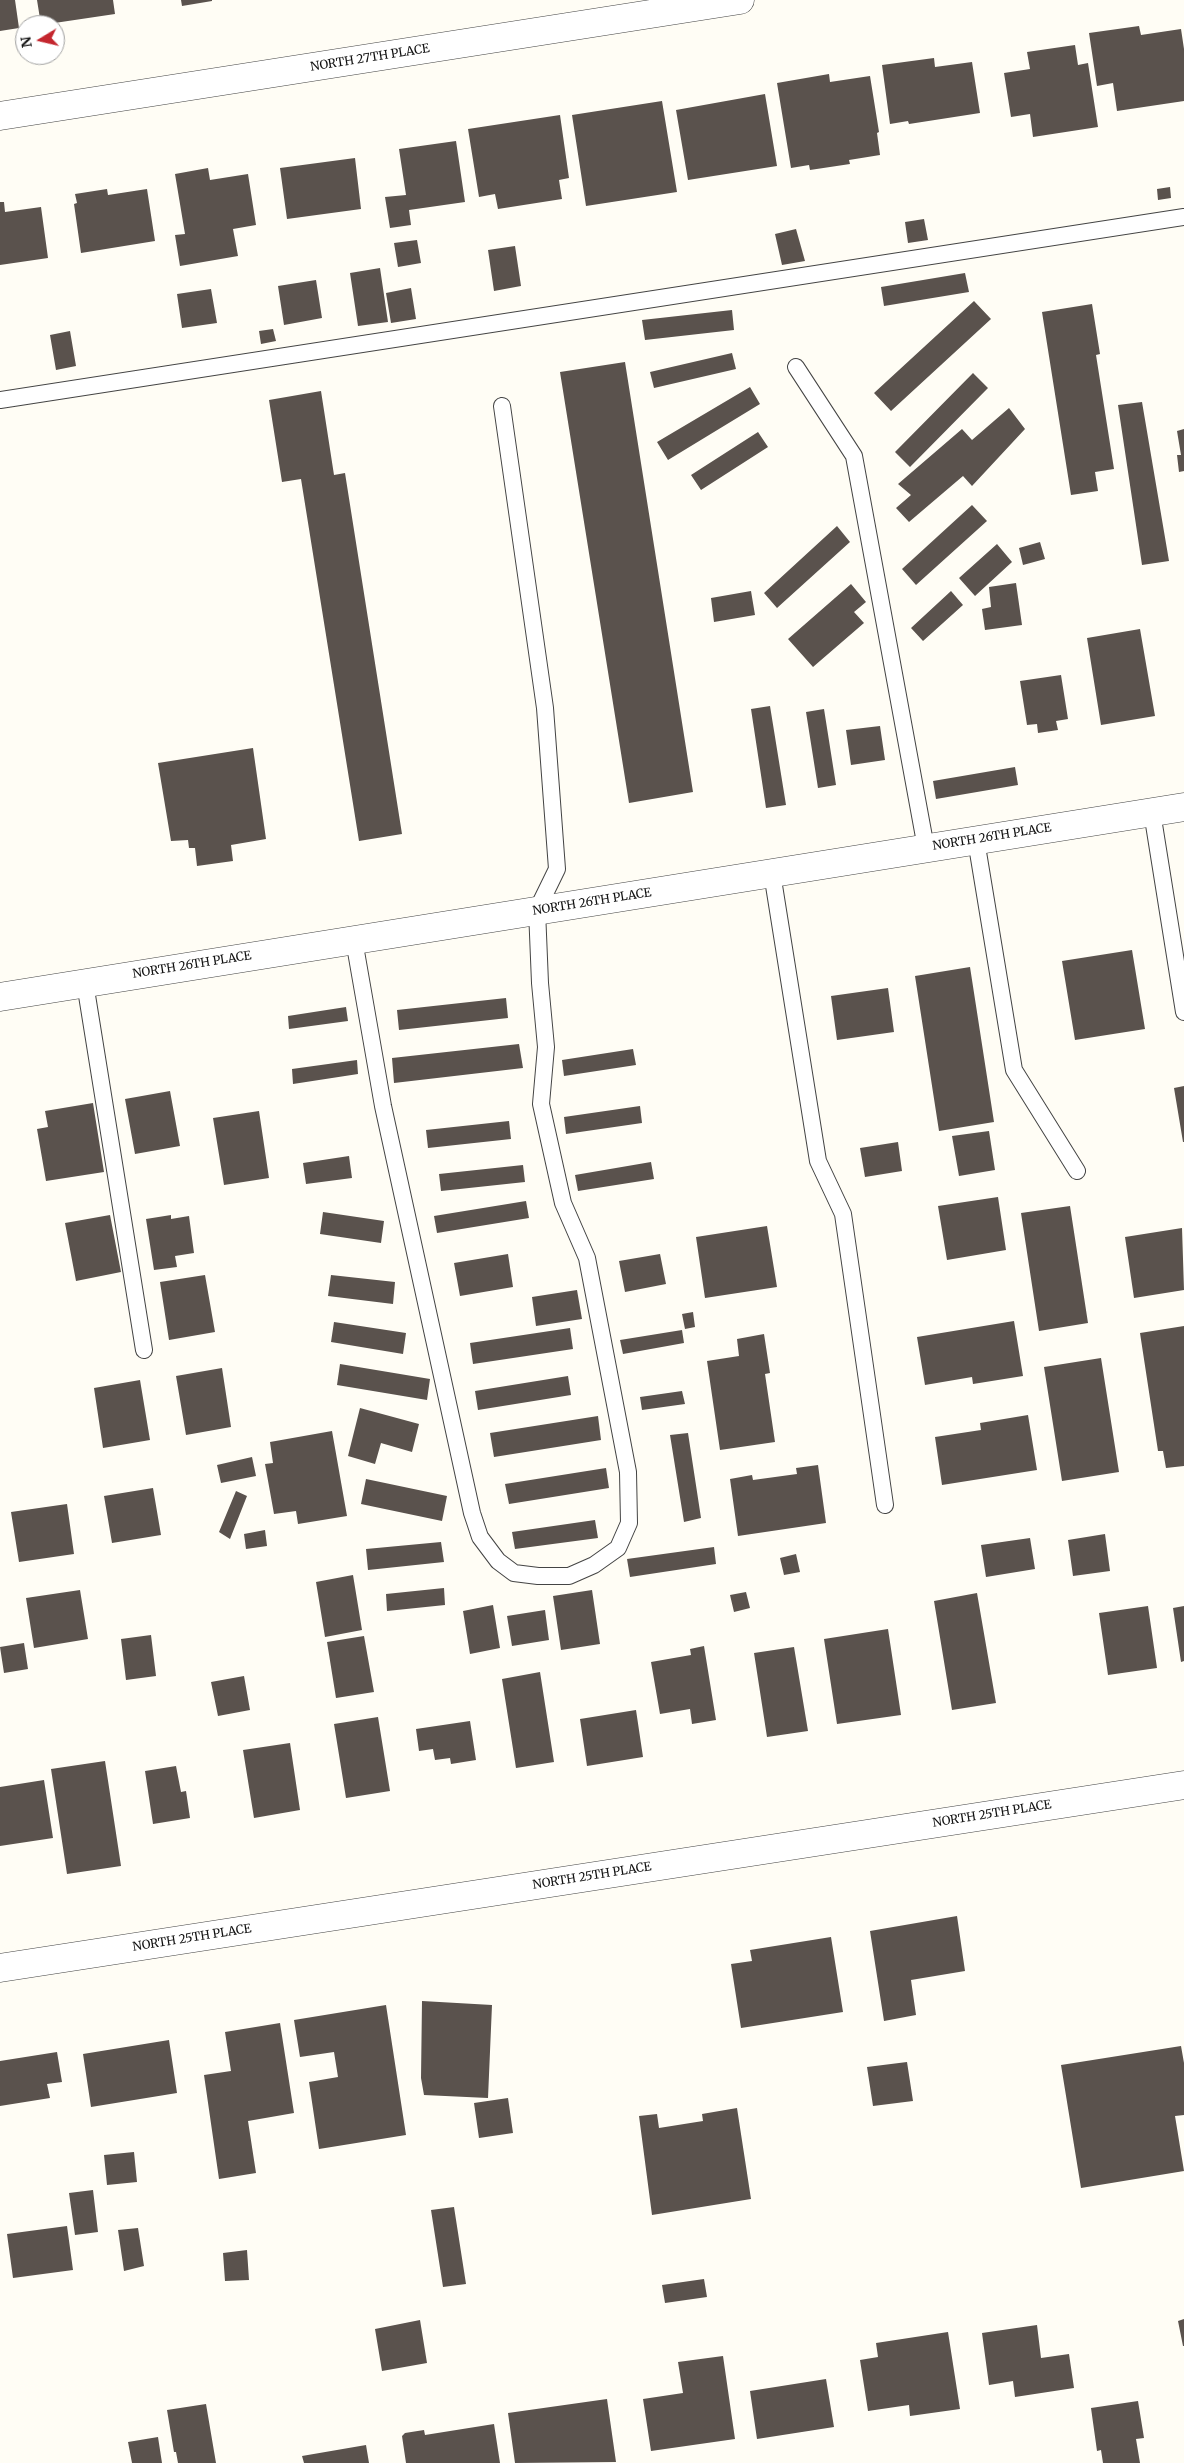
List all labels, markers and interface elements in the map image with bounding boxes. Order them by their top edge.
north arrow [15,15,65,65]
text: N [16,35,36,49]
street label: NORTH 27TH PLACE [309,41,431,75]
street label: NORTH 26TH PLACE [932,820,1052,854]
street label: NORTH 26TH PLACE [532,885,652,919]
street label: NORTH 26TH PLACE [132,948,252,982]
street label: NORTH 25TH PLACE [932,1797,1052,1831]
street label: NORTH 25TH PLACE [532,1859,652,1893]
street label: NORTH 25TH PLACE [132,1921,252,1955]

